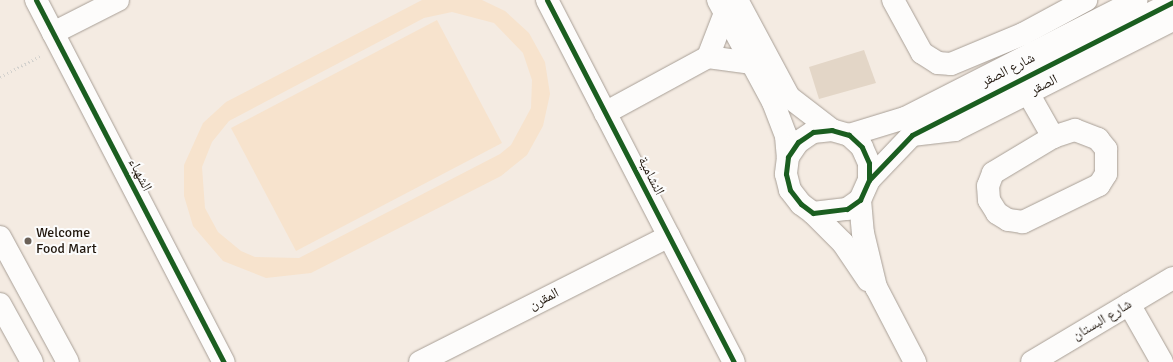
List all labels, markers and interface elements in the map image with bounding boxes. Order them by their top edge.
street label: شارع الصقر [978,49,1038,91]
street label: الصقر [1028,71,1060,99]
street label: النشامية [634,154,668,198]
street label: الشهباء [125,156,155,194]
place label: Welcome Food Mart [36,225,97,258]
marker: Welcome Food Mart [23,236,33,246]
street label: المقرن [526,284,562,314]
street label: شارع البستان [1069,296,1135,344]

